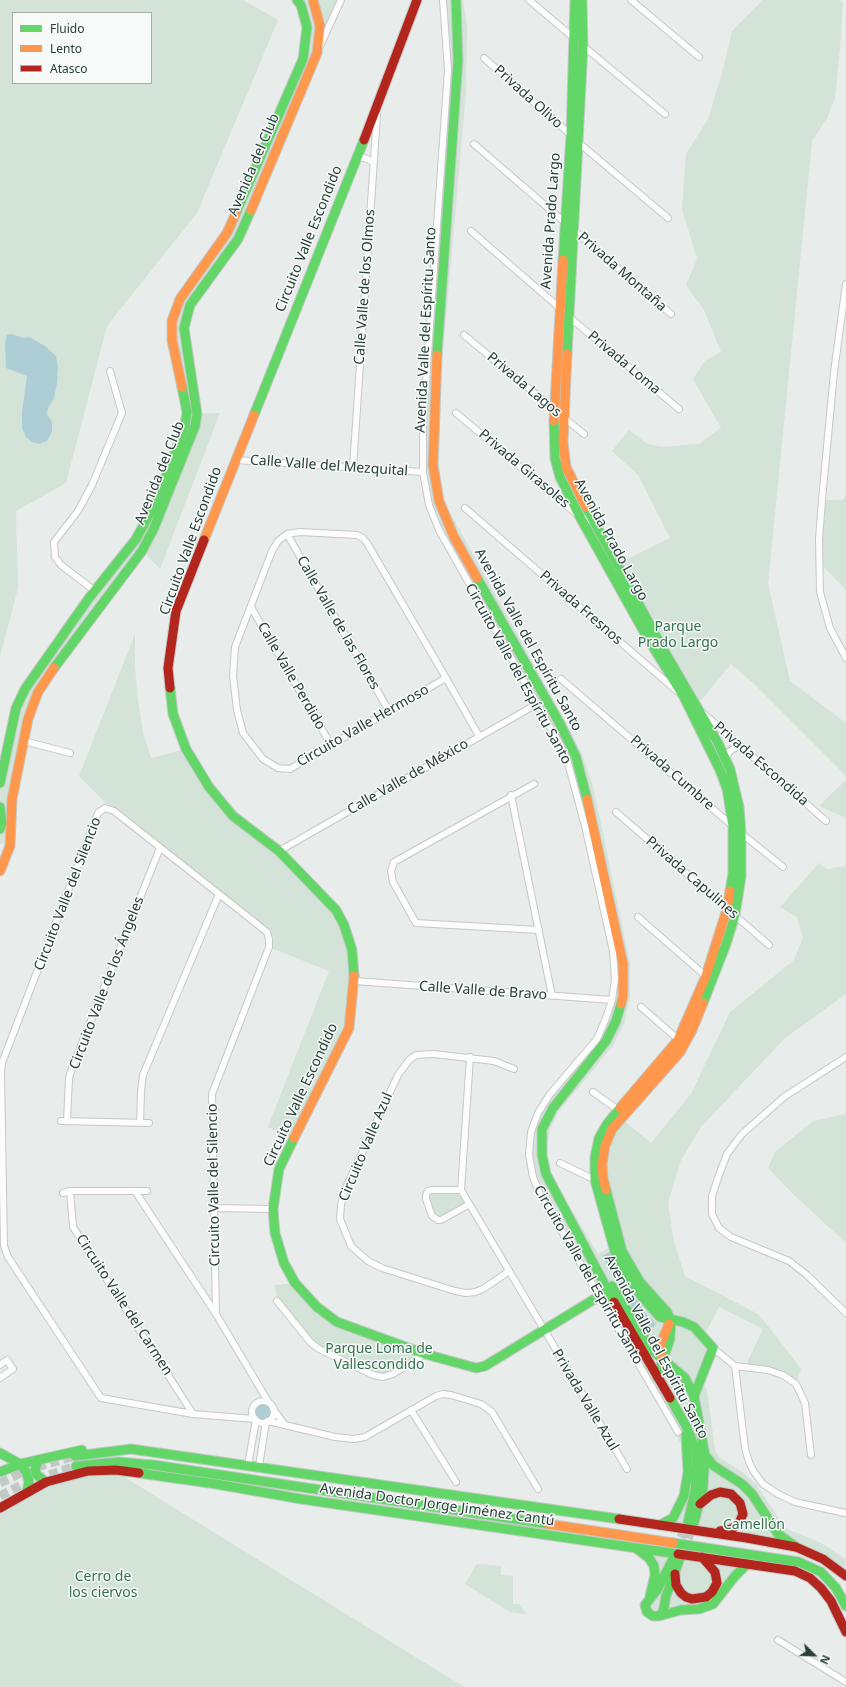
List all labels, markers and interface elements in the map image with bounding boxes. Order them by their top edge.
legend [12,12,152,84]
text: Fluido [50,20,84,37]
text: Lento [50,40,82,57]
text: Atasco [50,60,88,77]
street label: Privada Olivo [490,62,566,132]
street label: Avenida del Club [225,111,283,219]
street label: Avenida Prado Largo [538,152,564,290]
street label: Circuito Valle Escondido [272,163,346,315]
street label: Calle Valle de los Olmos [351,209,379,365]
street label: Avenida Valle del Espíritu Santo [412,227,440,433]
street label: Privada Montaña [574,229,670,315]
street label: Privada Loma [584,328,664,398]
street label: Privada Lagos [483,349,565,421]
street label: Avenida del Club [132,419,188,527]
street label: Privada Girasoles [475,426,573,512]
street label: Calle Valle del Mezquital [249,452,409,480]
street label: Circuito Valle Escondido [156,465,226,617]
street label: Avenida Prado Largo [570,476,652,604]
street label: Avenida Valle del Espíritu Santo [471,546,585,734]
street label: Calle Valle de las Flores [293,553,383,693]
street label: Privada Fresnos [536,568,626,648]
street label: Circuito Valle del Espíritu Santo [461,581,575,767]
street label: Calle Valle Perdido [253,619,329,733]
park label: Parque Prado Largo [638,619,718,652]
street label: Circuito Valle Hermoso [294,681,432,771]
street label: Privada Escondida [710,718,812,810]
street label: Privada Cumbre [627,732,717,814]
street label: Calle Valle de México [345,736,471,818]
street label: Circuito Valle del Silencio [31,815,105,973]
street label: Privada Capulines [642,833,742,923]
street label: Circuito Valle de los Ángeles [66,894,148,1072]
street label: Calle Valle de Bravo [418,978,548,1004]
street label: Circuito Valle Escondido [260,1021,342,1169]
street label: Circuito Valle Azul [335,1090,397,1204]
street label: Circuito Valle del Silencio [204,1103,224,1267]
street label: Circuito Valle del Espíritu Santo [530,1183,646,1367]
street label: Circuito Valle del Carmen [72,1231,176,1379]
street label: Avenida Valle del Espíritu Santo [600,1252,712,1442]
park label: Parque Loma de Vallescondido [325,1341,433,1374]
street label: Privada Valle Azul [548,1346,622,1454]
street label: Avenida Doctor Jorge Jiménez Cantú [319,1480,555,1530]
park label: Camellón [723,1517,785,1533]
park label: Cerro de los ciervos [69,1569,137,1602]
north arrow [794,1635,834,1675]
text: N [817,1653,834,1667]

